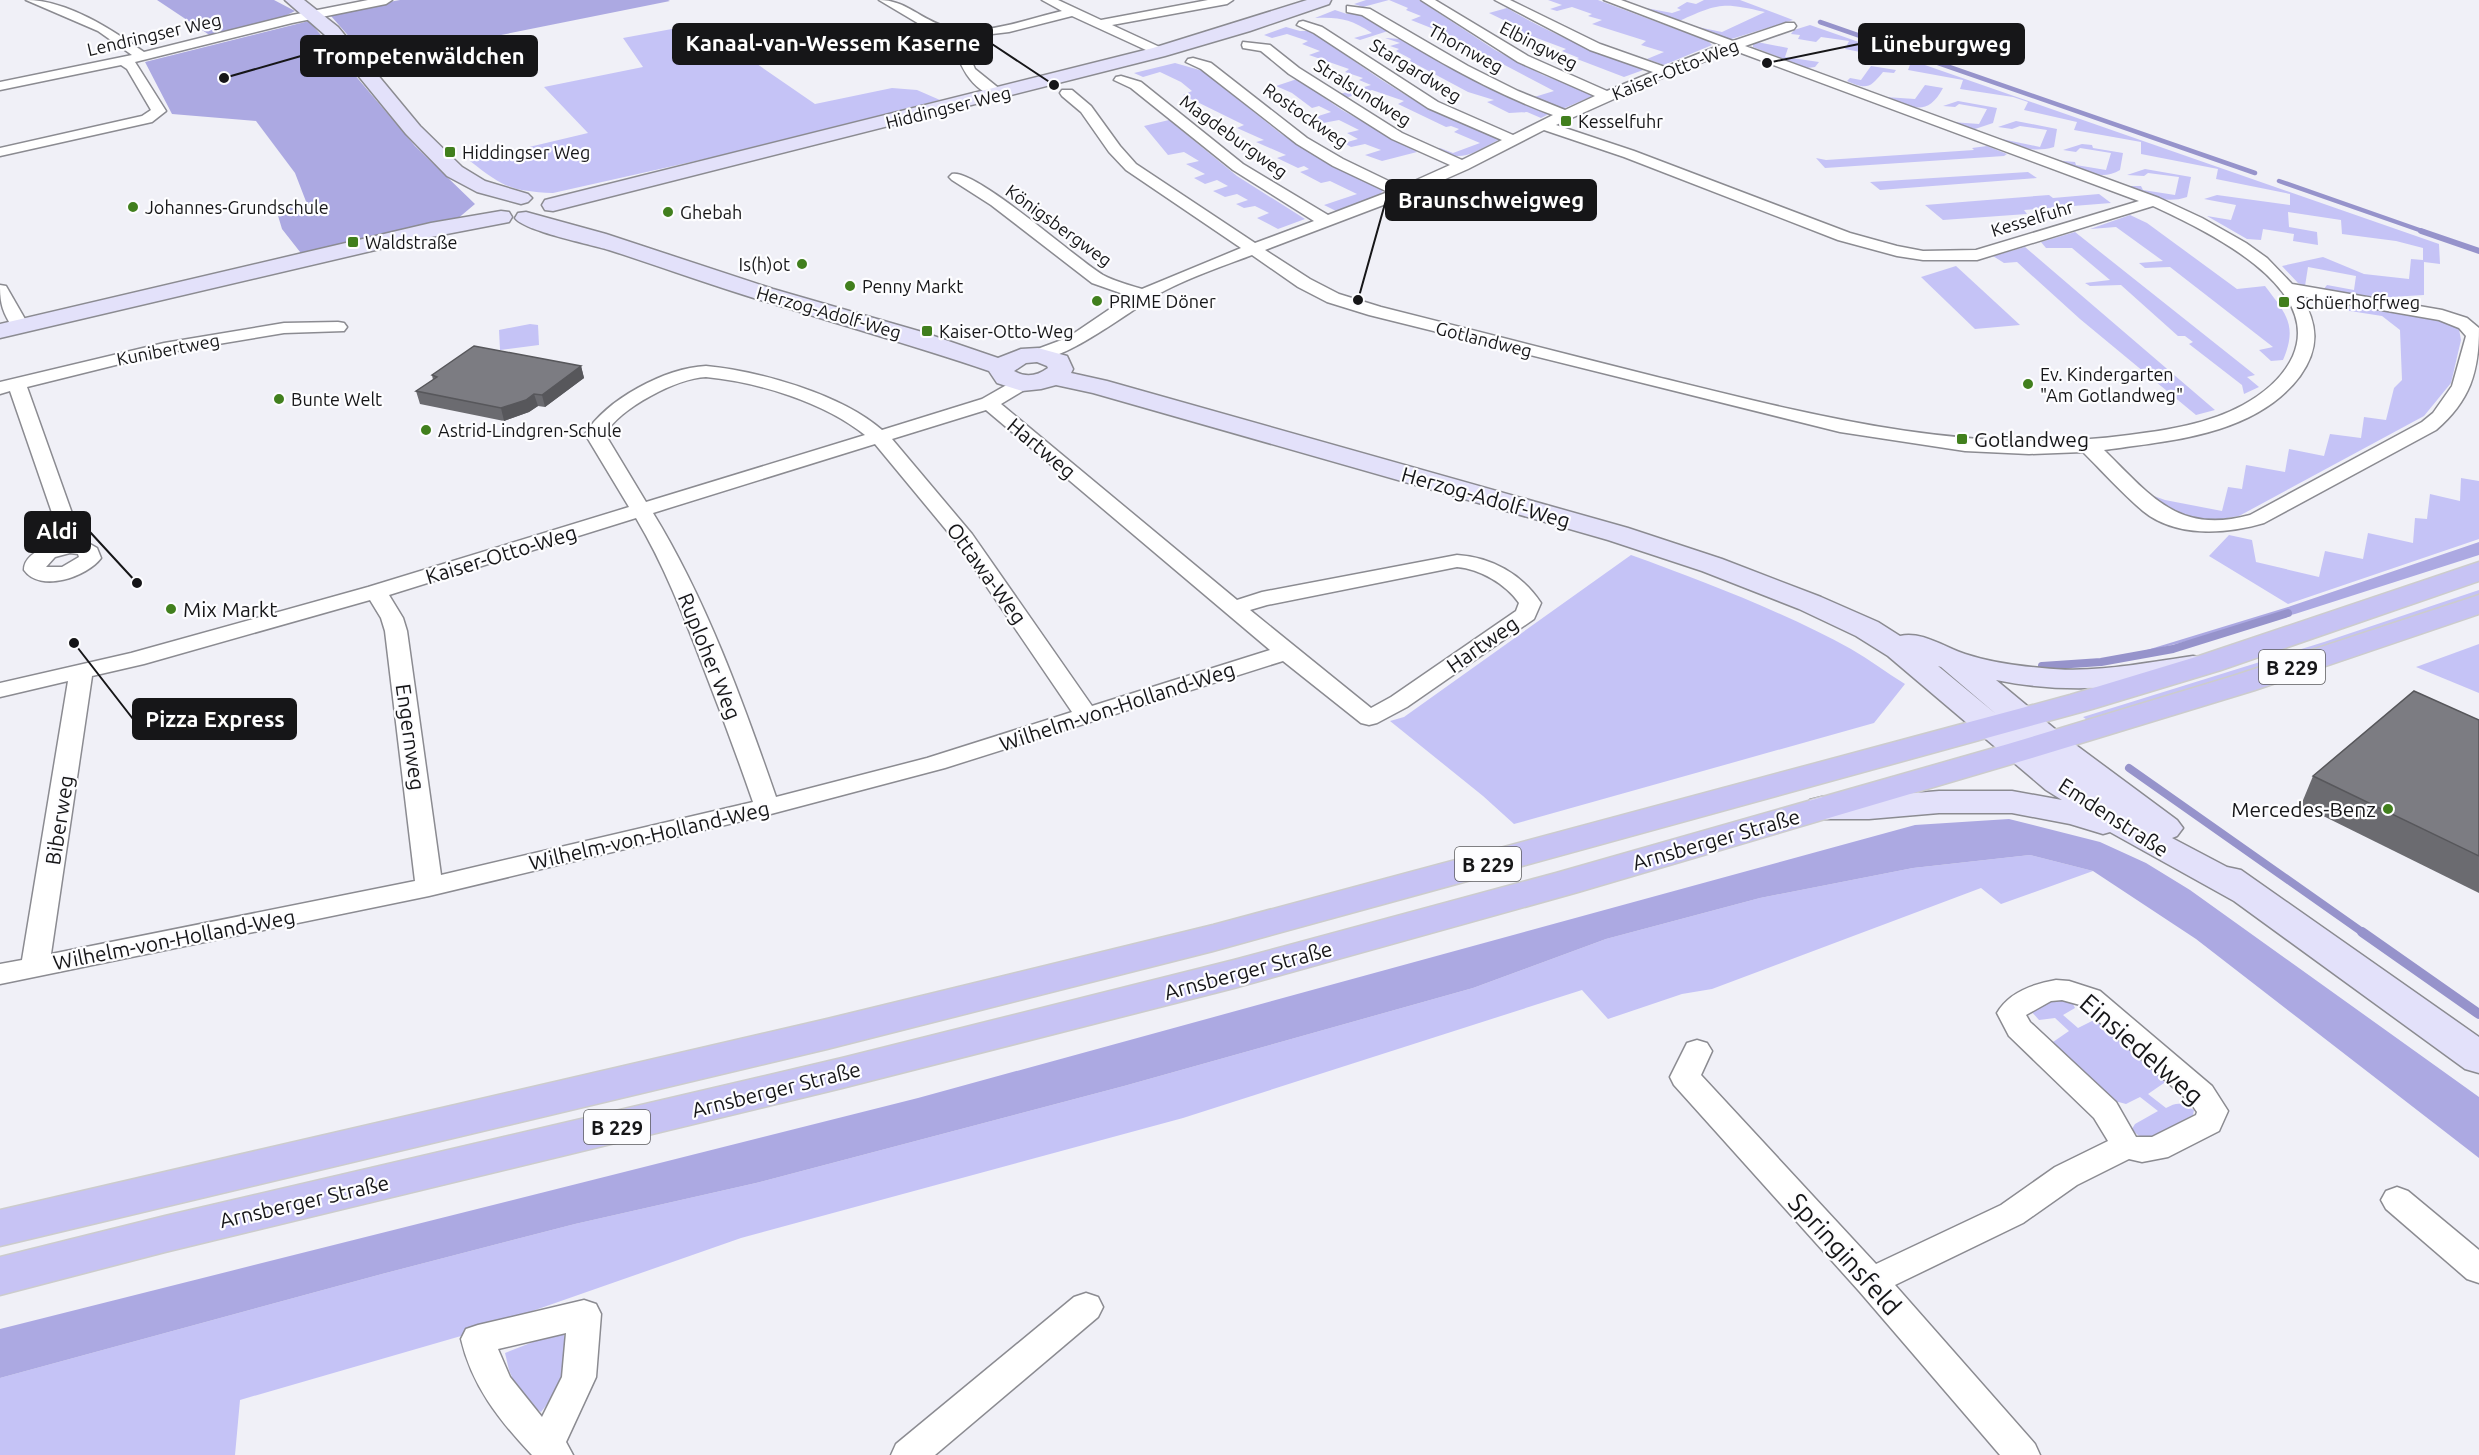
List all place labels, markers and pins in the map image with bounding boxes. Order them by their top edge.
callout: Kanaal-van-Wessem Kaserne [673,24,992,64]
callout: Lüneburgweg [1859,24,2024,64]
callout: Trompetenwäldchen [301,36,537,76]
place label: Kesselfuhr [1578,111,1663,131]
marker: Kesselfuhr [1559,114,1573,128]
place label: Hiddingser Weg [462,142,590,162]
marker: Hiddingser Weg [443,145,457,159]
callout: Braunschweigweg [1386,180,1596,220]
place label: Johannes-Grundschule [145,197,329,217]
marker: Johannes-Grundschule [126,200,140,214]
place label: Ghebah [680,202,742,222]
marker: Ghebah [661,205,675,219]
place label: Waldstraße [365,232,458,252]
marker: Waldstraße [346,235,360,249]
place label: Is(h)ot [739,254,790,275]
marker: Is(h)ot [795,257,809,271]
place label: Penny Markt [862,276,963,296]
marker: Penny Markt [843,279,857,293]
place label: PRIME Döner [1109,291,1216,311]
place label: Schüerhoffweg [2296,292,2420,312]
marker: PRIME Döner [1090,294,1104,308]
marker: Schüerhoffweg [2277,295,2291,309]
place label: Kaiser-Otto-Weg [939,321,1074,341]
marker: Kaiser-Otto-Weg [920,324,934,338]
place label: Ev. Kindergarten "Am Gotlandweg" [2040,364,2183,405]
marker: Ev. Kindergarten "Am Gotlandweg" [2021,377,2035,391]
place label: Bunte Welt [291,389,382,409]
marker: Bunte Welt [272,392,286,406]
place label: Astrid-Lindgren-Schule [438,420,622,440]
marker: Astrid-Lindgren-Schule [419,423,433,437]
place label: Gotlandweg [1974,427,2089,451]
marker: Gotlandweg [1955,432,1969,446]
callout: Aldi [25,512,90,552]
place label: Mix Markt [183,597,278,621]
marker: Mix Markt [164,602,178,616]
callout: Pizza Express [133,699,296,739]
place label: Mercedes-Benz [2231,797,2376,821]
marker: Mercedes-Benz [2381,802,2395,816]

